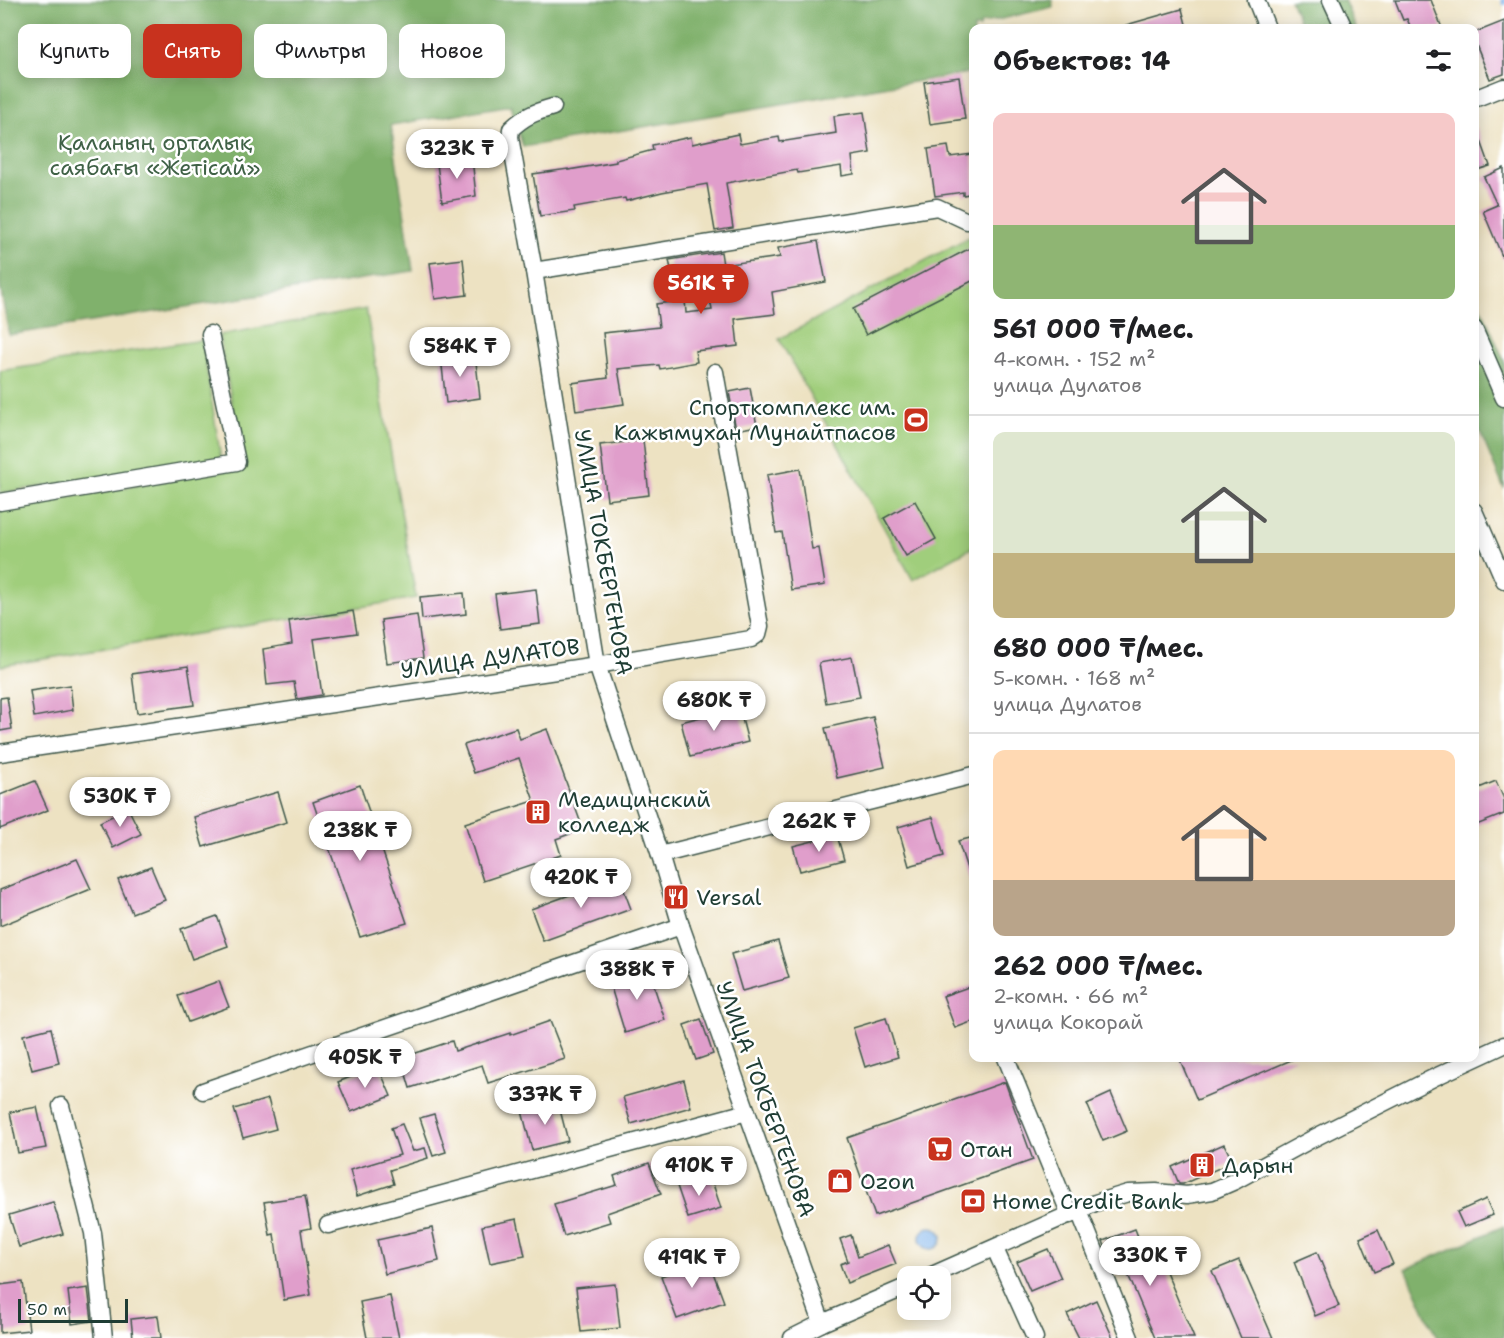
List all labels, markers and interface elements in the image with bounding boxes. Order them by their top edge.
chip: Купить [18,24,131,78]
chip: Снять [143,24,242,78]
chip: Фильтры [254,24,387,78]
chip: Новое [399,24,505,78]
text: Объектов: 14 [993,43,1170,78]
icon: filters [1422,44,1455,77]
park label: Қаланың орталық саябағы «Жетісай» [50,128,261,182]
pin: 323K ₸ [408,129,506,180]
text: 323K ₸ [420,135,494,161]
icon: home [1170,152,1278,260]
pin: 561K ₸ [652,264,750,315]
text: 561K ₸ [668,270,734,296]
text: 561 000 ₸/мес. [993,311,1194,346]
pin: 584K ₸ [411,327,509,378]
text: 584K ₸ [423,333,497,359]
text: 4-комн. · 152 m² [993,346,1155,372]
text: улица Дулатов [993,372,1142,398]
place label: Спорткомплекс им. Кажымухан Мунайтпасов [614,393,896,447]
sports icon: Спорткомплекс им. Кажымухан Мунайтпасов [901,405,931,435]
street label: УЛИЦА ТОКБЕРГЕНОВА [568,427,639,677]
icon: home [1170,471,1278,579]
text: 680 000 ₸/мес. [993,630,1204,665]
street label: УЛИЦА ДУЛАТОВ [399,632,582,685]
text: 5-комн. · 168 m² [993,665,1155,691]
pin: 680K ₸ [665,681,763,732]
text: 680K ₸ [677,687,751,713]
text: улица Дулатов [993,691,1142,717]
pin: 530K ₸ [71,777,169,828]
text: 530K ₸ [83,783,157,809]
place label: Медицинский колледж [558,785,711,839]
icon: home [1170,789,1278,897]
building icon: Медицинский колледж [523,797,553,827]
pin: 262K ₸ [770,802,868,853]
text: 262K ₸ [782,808,856,834]
pin: 238K ₸ [311,811,409,862]
text: 238K ₸ [323,817,397,843]
pin: 420K ₸ [532,858,630,909]
text: 420K ₸ [544,864,618,890]
restaurant icon: Versal [661,882,691,912]
place label: Versal [696,883,762,912]
text: 262 000 ₸/мес. [993,948,1203,983]
pin: 388K ₸ [588,950,686,1001]
text: 388K ₸ [600,956,674,982]
street label: УЛИЦА ТОКБЕРГЕНОВА [709,977,822,1221]
text: 2-комн. · 66 m² [993,983,1148,1009]
text: улица Кокорай [993,1009,1143,1035]
pin: 405K ₸ [316,1038,414,1089]
text: 405K ₸ [328,1044,402,1070]
pin: 337K ₸ [496,1075,594,1126]
text: 337K ₸ [508,1081,582,1107]
supermarket icon: Отан [925,1134,955,1164]
place label: Отан [960,1135,1013,1164]
pin: 410K ₸ [650,1146,748,1197]
building icon: Дарын [1187,1150,1217,1180]
place label: Дарын [1222,1151,1293,1180]
text: 410K ₸ [665,1152,733,1178]
shop icon: Ozon [825,1166,855,1196]
place label: Ozon [860,1167,915,1196]
bank icon: Home Credit Bank [958,1186,988,1216]
place label: Home Credit Bank [992,1187,1184,1216]
pin: 330K ₸ [1101,1236,1199,1287]
pin: 419K ₸ [643,1238,741,1289]
text: 330K ₸ [1113,1242,1187,1268]
text: 419K ₸ [658,1244,726,1270]
map controls [897,1266,951,1320]
button: locate [897,1266,951,1320]
scale bar [18,1296,128,1324]
text: 50 m [27,1299,67,1320]

